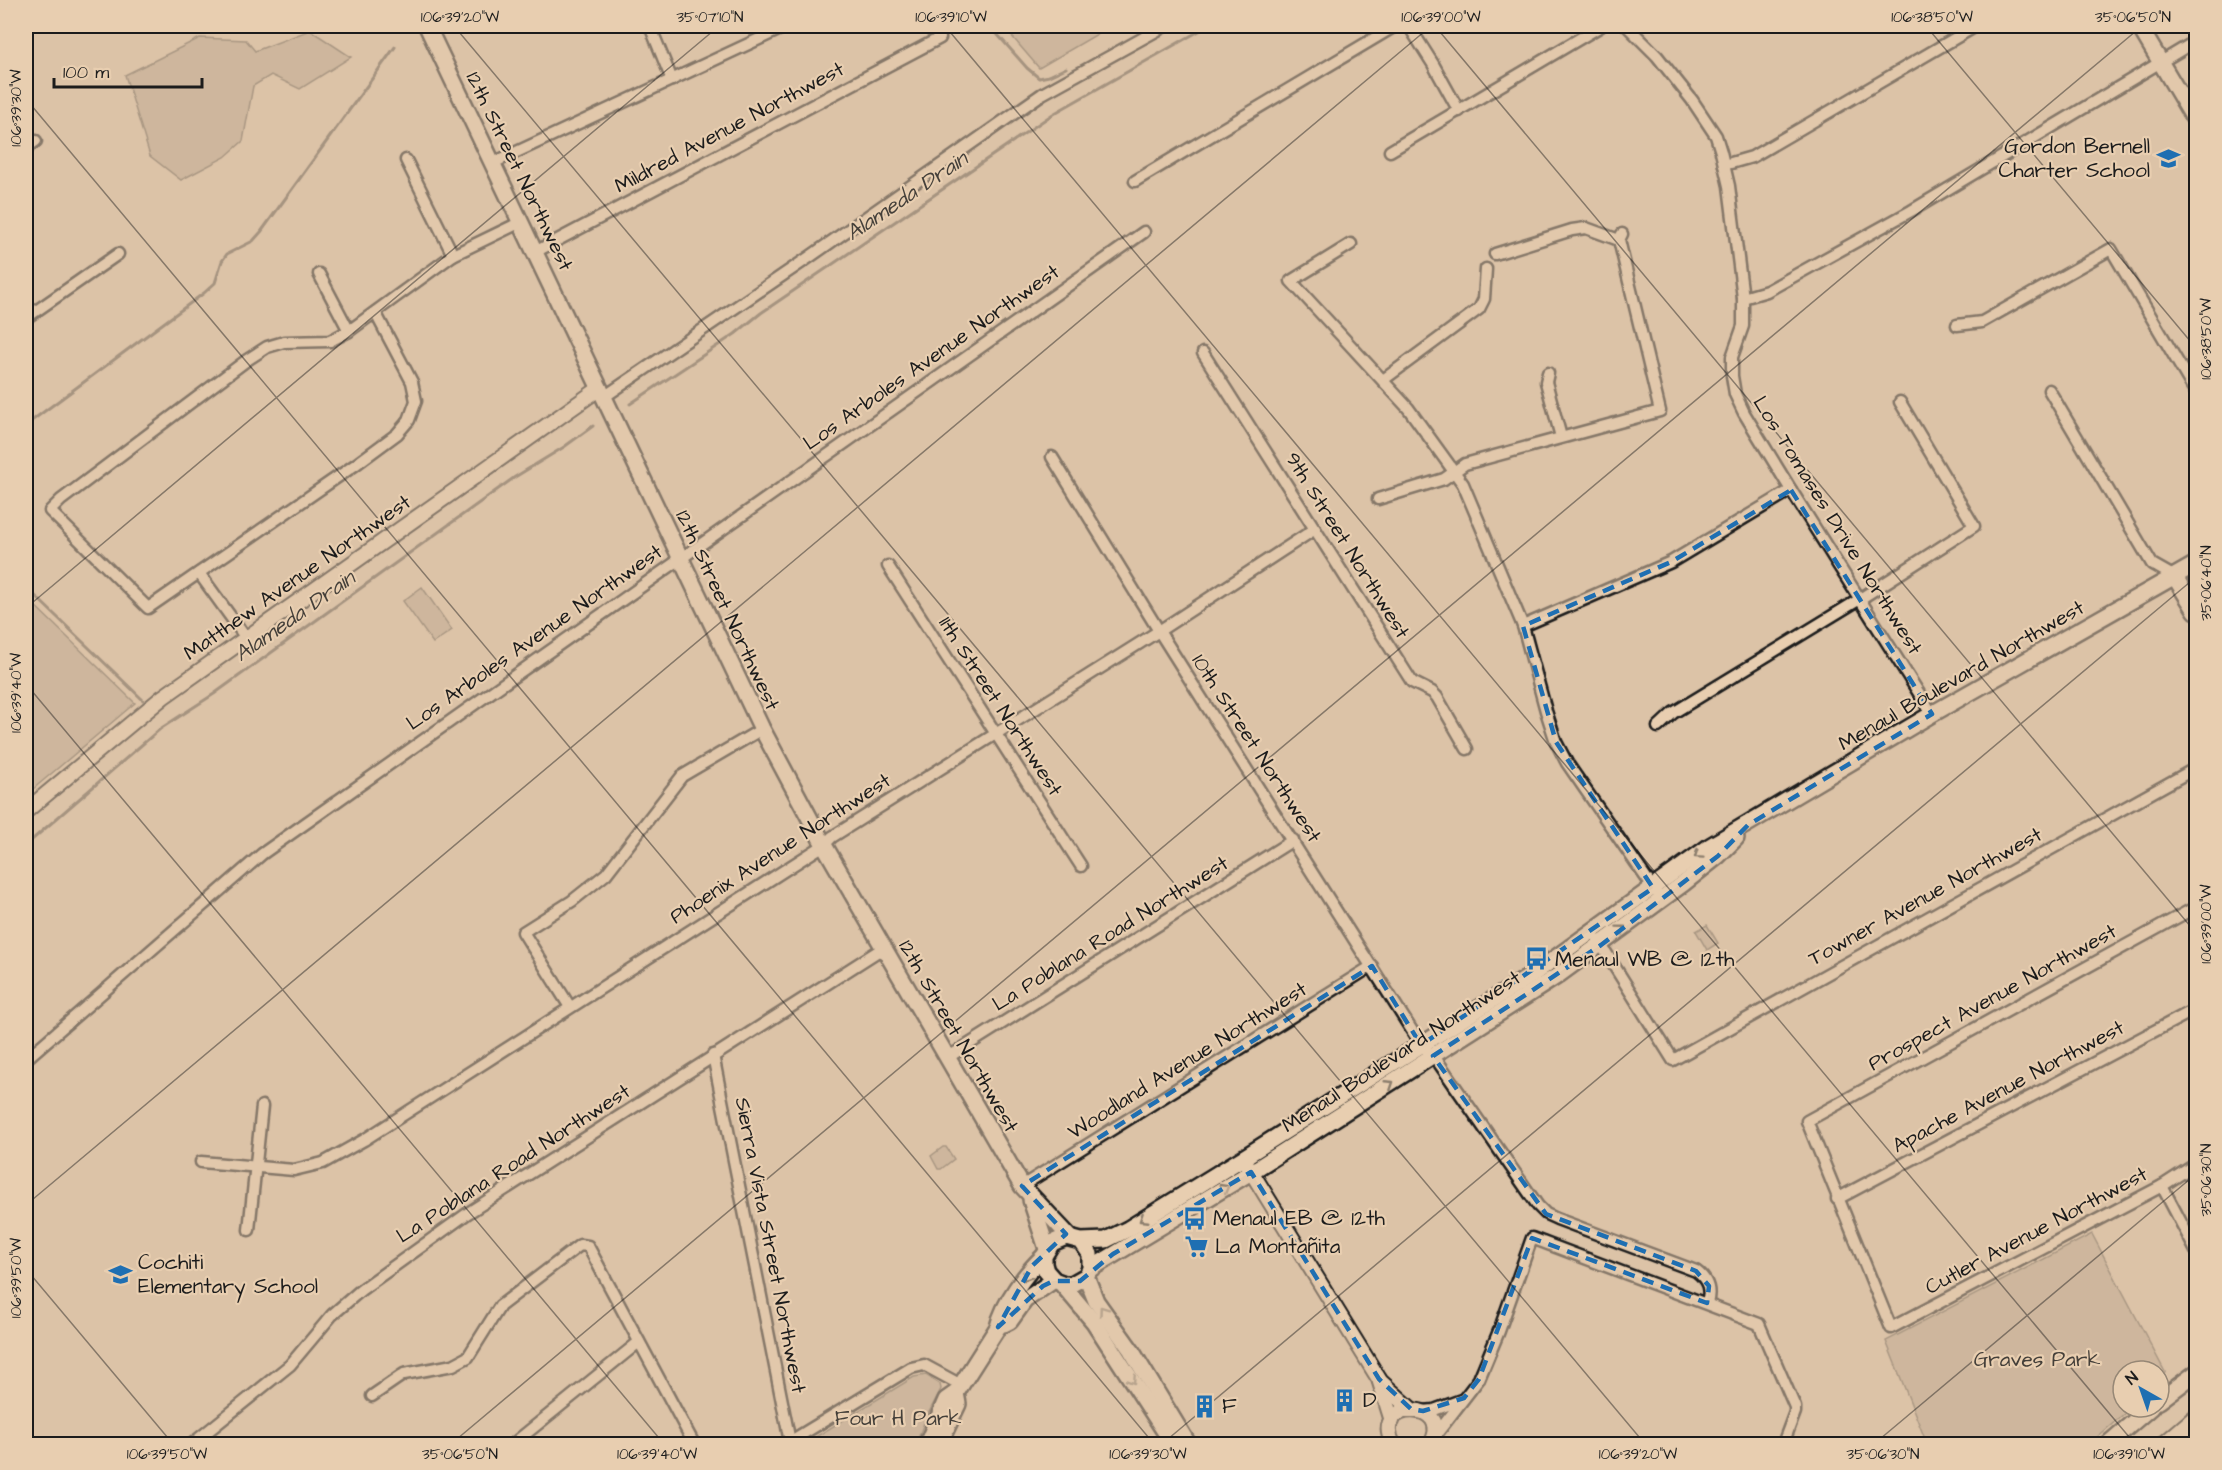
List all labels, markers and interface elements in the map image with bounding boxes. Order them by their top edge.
text: 106°39'20"W [421,7,499,28]
text: 35°07'10"N [676,7,744,28]
text: 106°39'10"W [915,7,987,28]
text: 106°39'00"W [1401,7,1481,28]
text: 106°38'50"W [1891,7,1973,28]
text: 35°06'50"N [2095,7,2171,28]
scale bar [54,51,202,89]
street label: Mildred Avenue Northwest [609,54,850,200]
text: 100 m [63,60,109,85]
street label: 12th Street Northwest [459,67,581,276]
text: 106°39'30"W [6,69,27,147]
place label: Gordon Bernell Charter School [1999,132,2150,185]
water label: Alameda Drain [840,143,976,249]
school or university icon: Gordon Bernell Charter School [2155,145,2181,171]
street label: Los Arboles Avenue Northwest [797,257,1066,457]
text: 106°38'50"W [2196,298,2217,380]
street label: Los Tomases Drive Northwest [1746,390,1930,661]
street label: 9th Street Northwest [1278,446,1417,645]
street label: Matthew Avenue Northwest [178,487,417,667]
street label: 12th Street Northwest [668,505,787,716]
street label: Los Arboles Avenue Northwest [400,537,669,737]
text: 35°06'40"N [2196,545,2217,621]
water label: Alameda Drain [228,562,363,669]
street label: Menaul Boulevard Northwest [1833,593,2090,758]
street label: 11th Street Northwest [932,611,1070,802]
street label: 10th Street Northwest [1185,648,1329,849]
text: 106°39'40"W [6,653,27,733]
street label: Phoenix Avenue Northwest [664,766,897,931]
street label: Towner Avenue Northwest [1803,820,2048,973]
street label: La Poblana Road Northwest [987,848,1234,1018]
one-way arrow [1694,848,1705,859]
text: 106°39'00"W [2196,884,2217,964]
street label: Prospect Avenue Northwest [1863,917,2123,1079]
one-way arrow [1616,926,1627,937]
street label: 12th Street Northwest [892,935,1026,1138]
place label: Menaul WB @ 12th [1555,945,1735,974]
bus stop icon: Menaul WB @ 12th [1524,946,1550,972]
street label: Menaul Boulevard Northwest [1276,963,1527,1140]
street label: Woodland Avenue Northwest [1062,974,1313,1146]
street label: Apache Avenue Northwest [1887,1013,2130,1161]
street label: La Poblana Road Northwest [391,1076,636,1250]
one-way arrow [1384,1079,1394,1091]
street label: Sierra Vista Street Northwest [728,1095,814,1396]
text: 35°06'30"N [2196,1144,2217,1216]
street label: Cutler Avenue Northwest [1920,1159,2153,1301]
one-way arrow [1219,1183,1229,1195]
place label: Menaul EB @ 12th [1213,1204,1386,1233]
bus stop icon: Menaul EB @ 12th [1182,1205,1208,1231]
one-way arrow [1139,1211,1149,1223]
place label: La Montañita [1215,1232,1341,1261]
supermarket icon: La Montañita [1184,1233,1210,1259]
text: 106°39'50"W [6,1238,27,1318]
place label: Cochiti Elementary School [138,1248,318,1303]
school or university icon: Cochiti Elementary School [107,1261,133,1287]
one-way arrow [1022,1270,1033,1281]
one-way arrow [1099,1306,1110,1317]
park label: Graves Park [1974,1345,2100,1374]
north arrow [2111,1359,2171,1419]
text: N [2121,1367,2143,1390]
one-way arrow [1125,1373,1136,1384]
place label: D [1363,1386,1377,1415]
building icon: D [1332,1387,1358,1413]
place label: F [1222,1392,1237,1421]
building icon: F [1191,1393,1217,1419]
park label: Four H Park [835,1404,961,1433]
text: 106°39'50"W [127,1444,207,1465]
text: 35°06'50"N [422,1444,498,1465]
text: 106°39'40"W [617,1444,697,1465]
text: 106°39'30"W [1109,1444,1187,1465]
text: 106°39'20"W [1599,1444,1677,1465]
text: 35°06'30"N [1847,1444,1919,1465]
text: 106°39'10"W [2093,1444,2165,1465]

